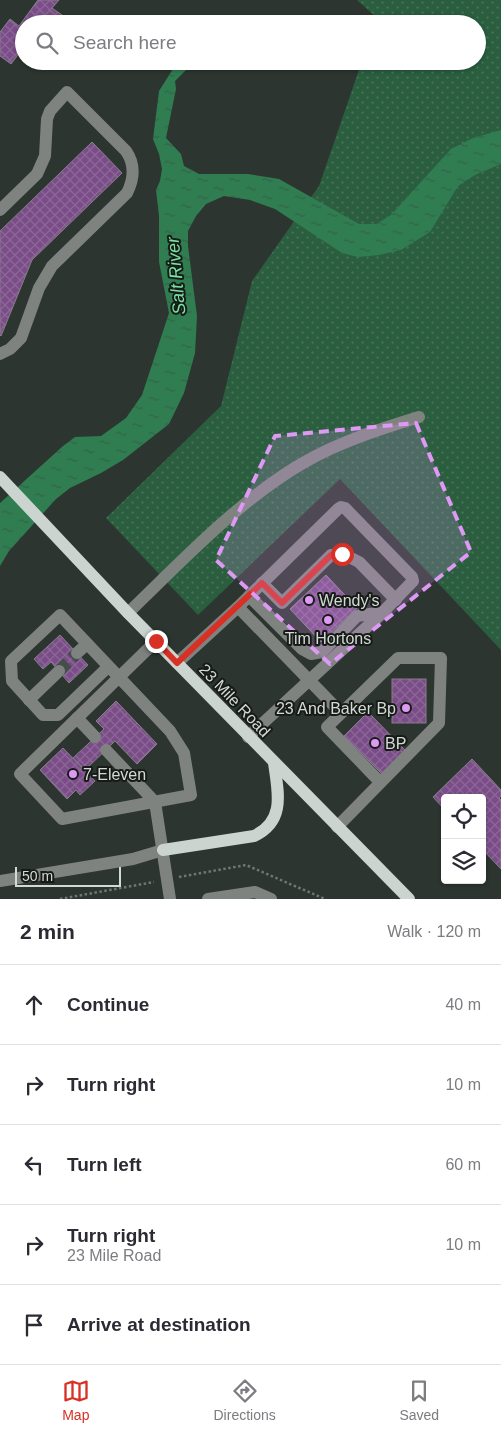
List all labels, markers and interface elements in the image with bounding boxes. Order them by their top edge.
search box [15,15,486,70]
icon: search [33,29,61,57]
text: Search here [73,32,177,53]
water label: Salt River [163,235,189,316]
route start [331,543,354,566]
place label: Wendy's [319,592,380,609]
marker: Wendy's [303,594,315,606]
marker: Tim Hortons [322,614,334,626]
route end [145,630,168,653]
place label: Tim Hortons [285,630,371,647]
street label: 23 Mile Road [196,661,274,740]
place label: 23 And Baker Bp [276,700,396,717]
marker: 23 And Baker Bp [400,702,412,714]
place label: BP [385,735,406,752]
marker: BP [369,737,381,749]
place label: 7-Eleven [83,766,146,783]
marker: 7-Eleven [67,768,79,780]
map controls [441,794,486,884]
button: locate [441,794,486,839]
button: layers [441,839,486,884]
scale bar [15,864,121,887]
text: 50 m [22,868,53,884]
text: 2 min [20,920,75,943]
text: Walk · 120 m [387,923,481,940]
icon: ahead [20,991,48,1019]
text: Continue [67,994,149,1015]
text: 40 m [445,996,481,1013]
icon: right [20,1071,48,1099]
text: Turn right [67,1074,155,1095]
text: 10 m [445,1076,481,1093]
icon: left [20,1151,48,1179]
text: Turn left [67,1154,142,1175]
text: 60 m [445,1156,481,1173]
text: Turn right [67,1225,155,1246]
icon: right [20,1231,48,1259]
text: 10 m [445,1236,481,1253]
text: 23 Mile Road [67,1247,161,1264]
icon: arrive [20,1311,48,1339]
text: Arrive at destination [67,1314,251,1335]
tab: Map [62,1377,90,1423]
tab: Directions [214,1377,276,1423]
tab: Saved [399,1377,439,1423]

